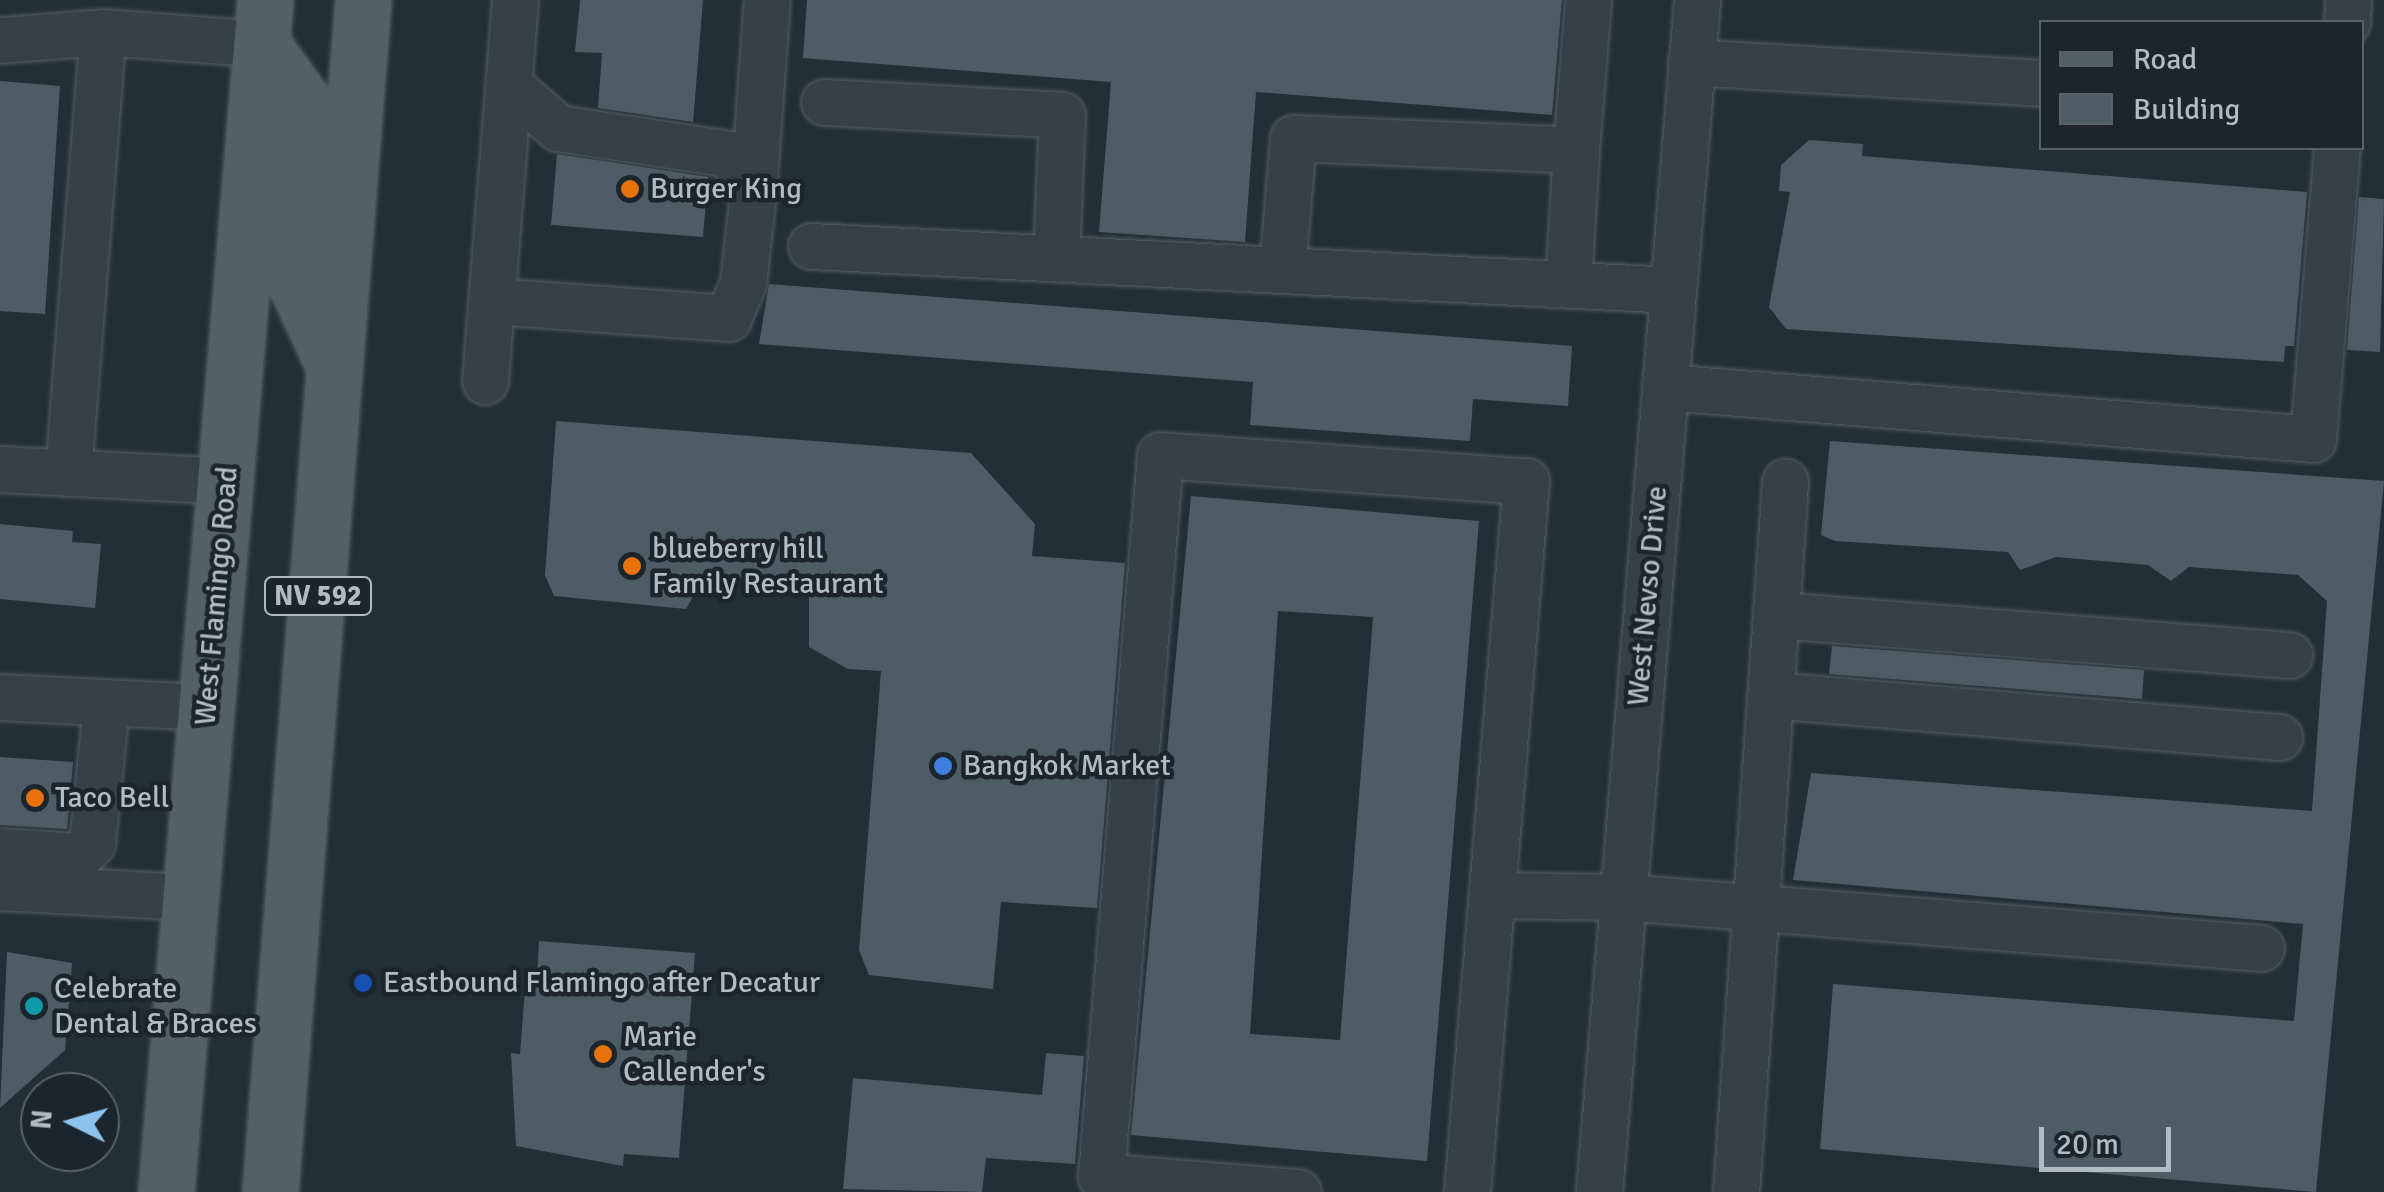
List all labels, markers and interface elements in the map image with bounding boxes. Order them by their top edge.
legend [2039,20,2364,150]
text: Road [2133,41,2197,78]
text: Building [2133,91,2240,128]
place label: Burger King [650,171,802,207]
marker: Burger King [619,178,641,200]
street label: West Flamingo Road [188,465,246,727]
street label: West Nevso Drive [1620,485,1676,707]
place label: blueberry hill Family Restaurant [652,531,884,602]
marker: blueberry hill Family Restaurant [621,555,643,577]
road number: NV 592 [263,573,373,619]
place label: Bangkok Market [963,748,1171,784]
marker: Bangkok Market [932,755,954,777]
place label: Taco Bell [55,780,169,816]
marker: Taco Bell [24,787,46,809]
place label: Eastbound Flamingo after Decatur [383,965,820,1001]
place label: Celebrate Dental & Braces [54,971,257,1042]
marker: Eastbound Flamingo after Decatur [352,972,374,994]
marker: Celebrate Dental & Braces [23,995,45,1017]
place label: Marie Callender's [623,1019,766,1090]
marker: Marie Callender's [592,1043,614,1065]
north arrow [20,1072,120,1172]
scale bar [2044,1107,2176,1169]
text: N [24,1108,60,1131]
text: 20 m [2056,1126,2119,1163]

